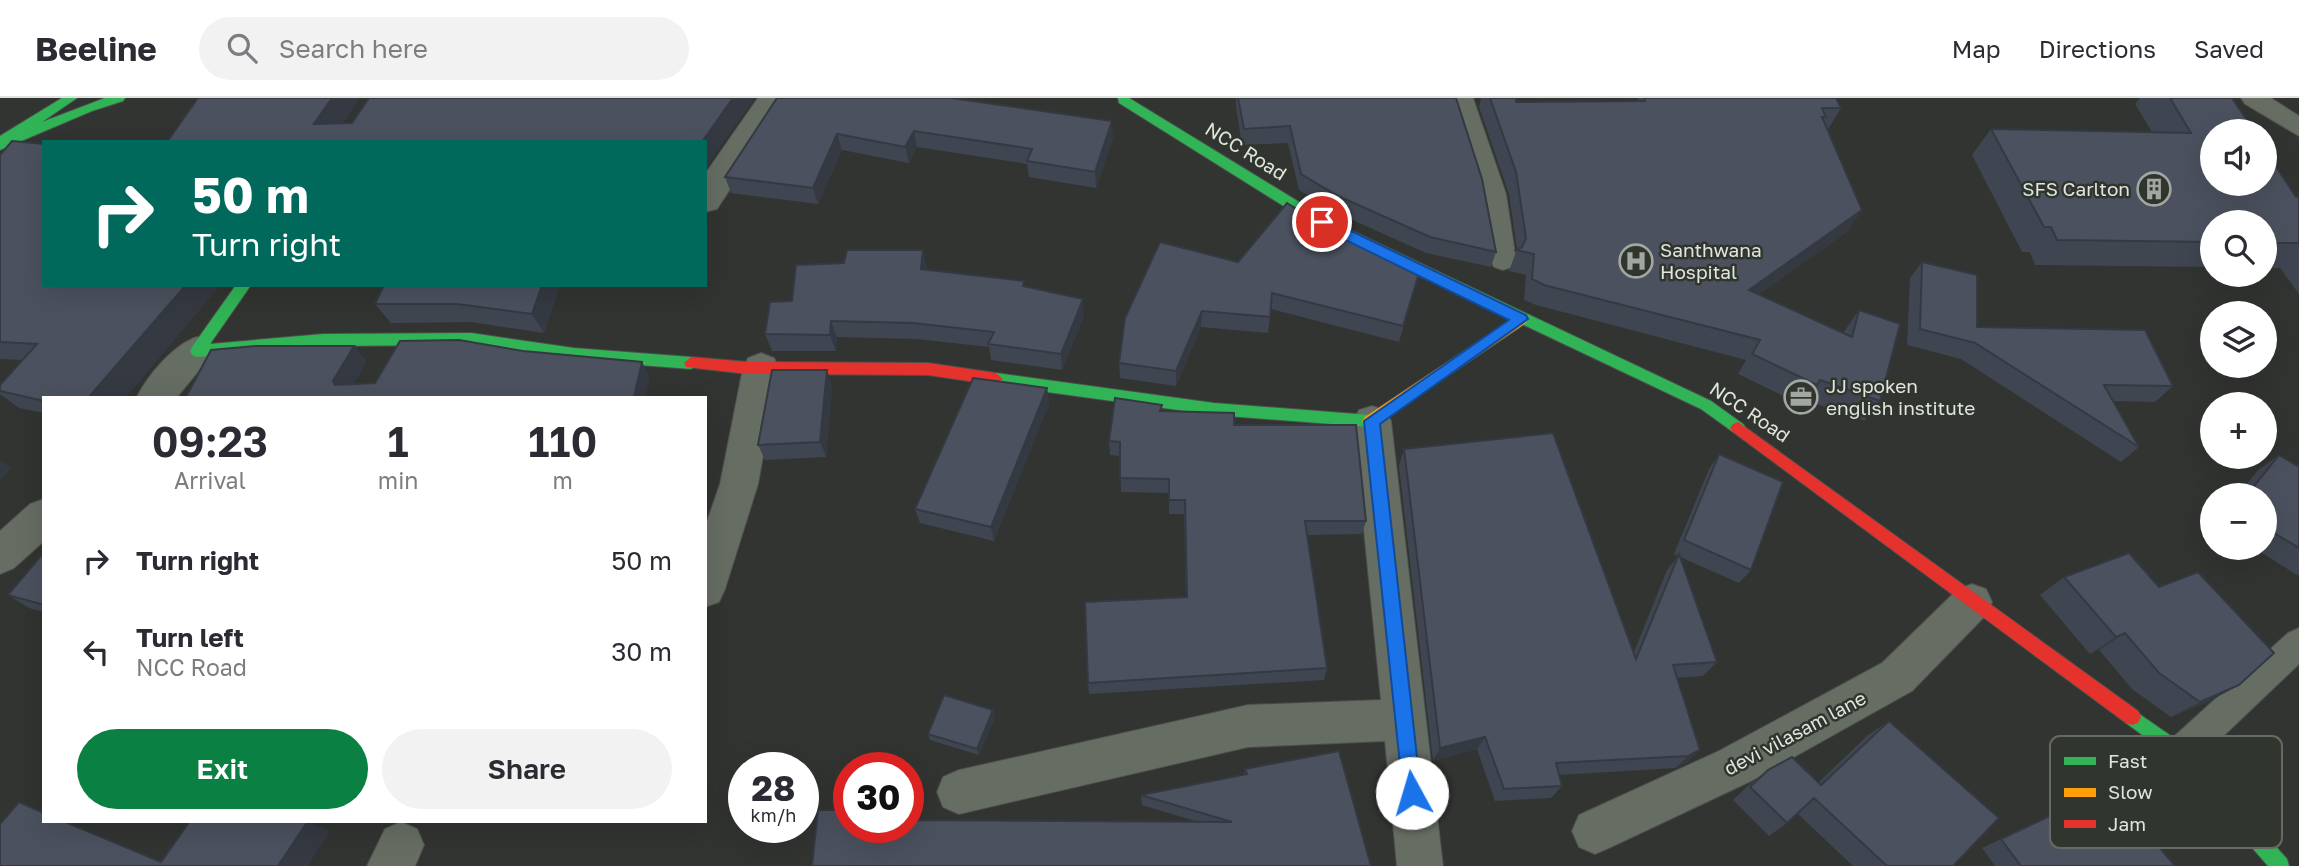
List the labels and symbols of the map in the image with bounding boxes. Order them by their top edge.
street label: NCC Road [1201,117,1291,185]
building icon: SFS Carlton [2135,170,2173,208]
place label: SFS Carlton [2022,177,2130,200]
pin [1292,192,1352,252]
place label: Santhwana Hospital [1660,238,1762,283]
hospital icon: Santhwana Hospital [1617,242,1655,280]
place label: JJ spoken english institute [1826,374,1975,419]
street label: NCC Road [1706,376,1795,447]
office icon: JJ spoken english institute [1782,378,1820,416]
street label: devi vilasam lane [1720,685,1870,780]
legend [2050,736,2282,848]
text: Fast [2108,749,2147,772]
speed limit sign: 30 [833,752,924,843]
position arrow [1375,756,1449,830]
text: Slow [2108,780,2153,803]
text: Jam [2108,812,2146,835]

